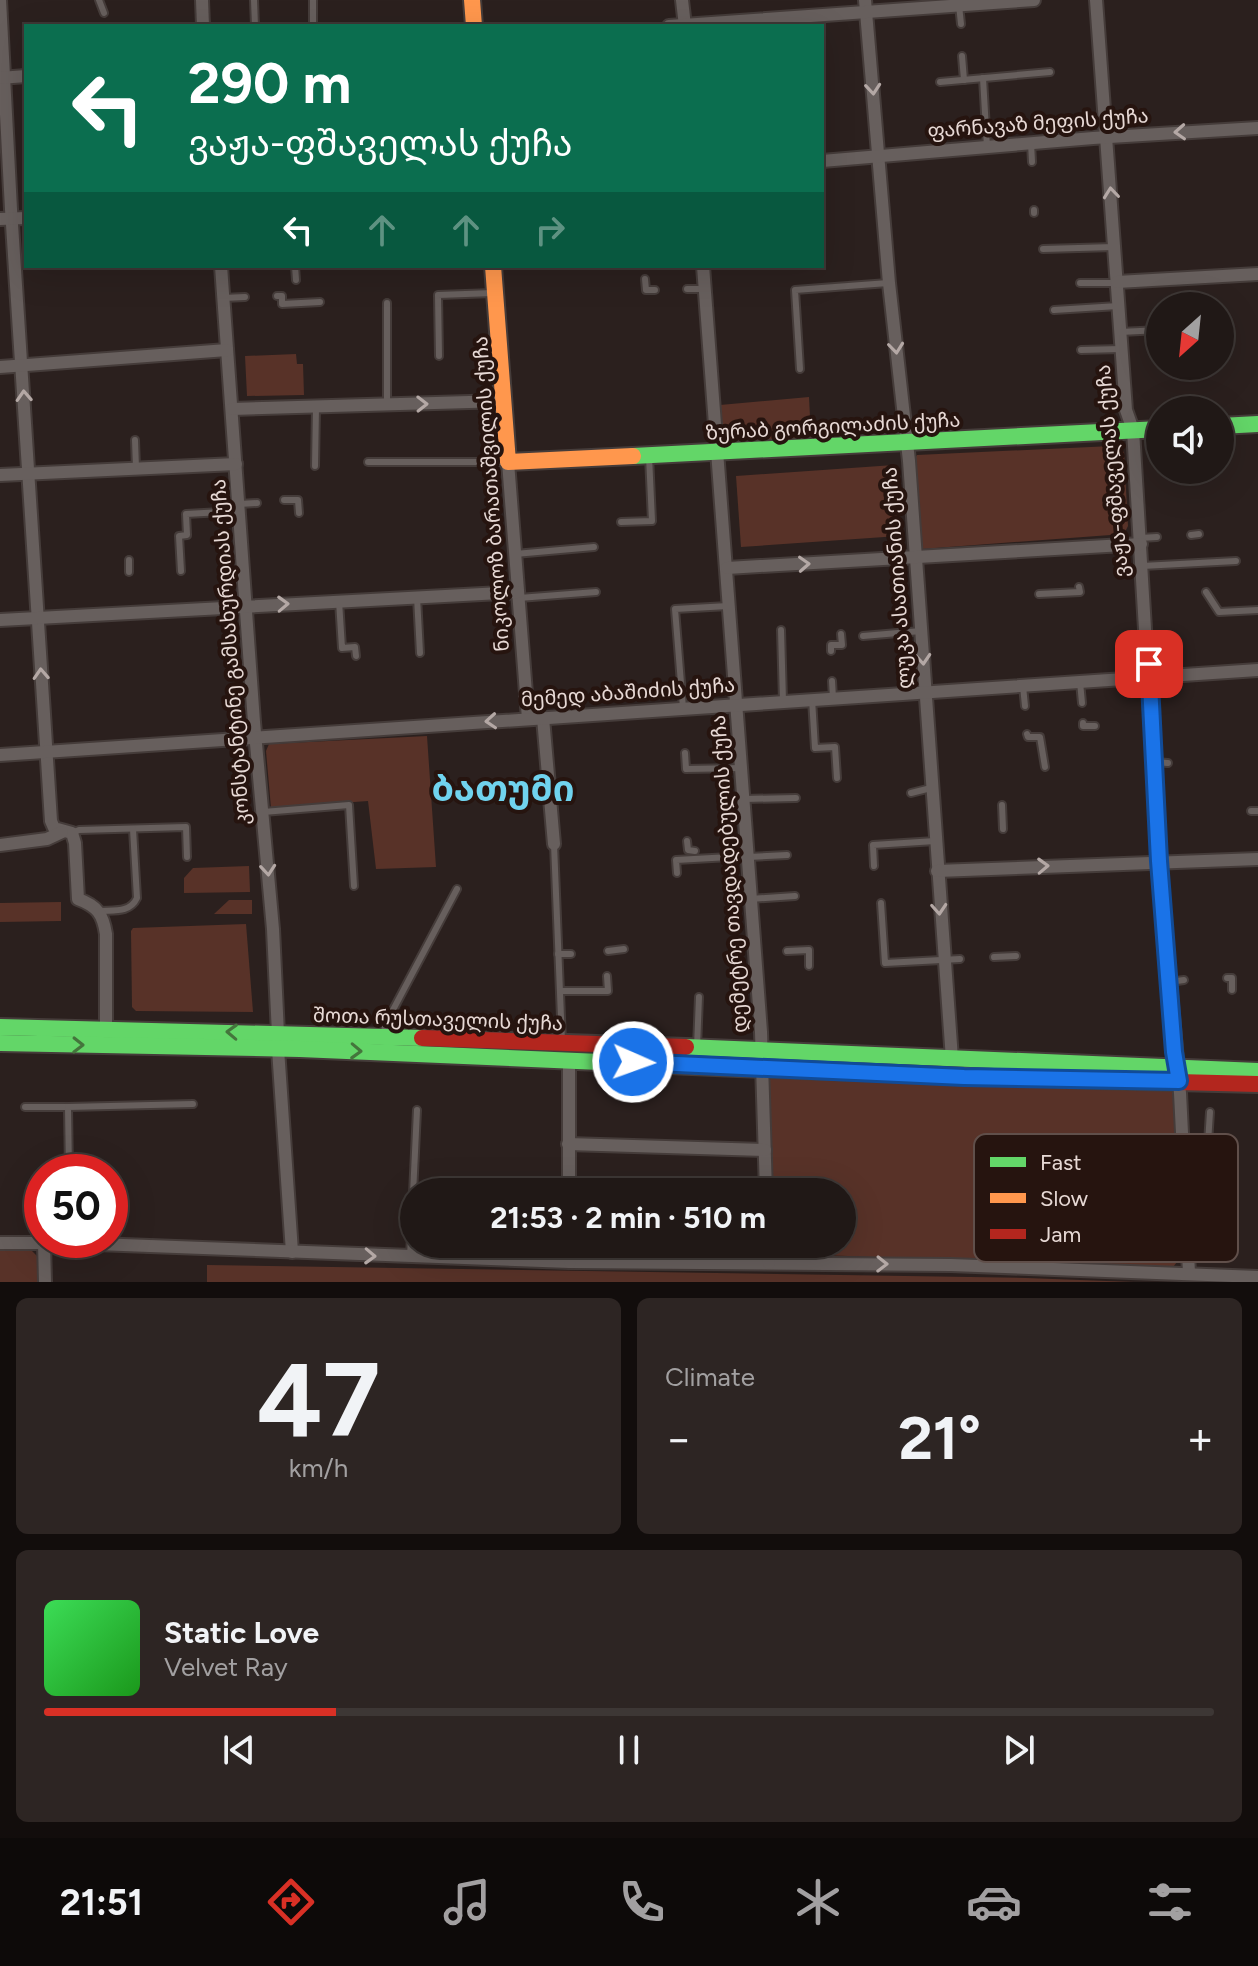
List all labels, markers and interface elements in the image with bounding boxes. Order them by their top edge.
text: 290 m [188,50,351,117]
icon: left [56,56,160,160]
one-way arrow [864,83,881,96]
street label: ფარნავაზ მეფის ქუჩა [927,103,1149,143]
text: ვაჟა-ფშაველას ქუჩა [188,122,573,165]
one-way arrow [1173,124,1186,141]
one-way arrow [1102,186,1119,199]
icon: left [276,208,320,252]
icon: ahead [360,208,404,252]
icon: ahead [444,208,488,252]
icon: right [528,208,572,252]
north arrow [1146,292,1234,380]
map controls [1146,292,1234,484]
street label: ნიკოლოზ ბარათაშვილის ქუჩა [468,335,515,653]
one-way arrow [887,342,904,355]
street label: ვაჟა-ფშაველას ქუჩა [1091,363,1134,578]
one-way arrow [16,389,33,402]
one-way arrow [416,396,429,413]
button: sound [1146,396,1234,484]
street label: ზურაბ გორგილაძის ქუჩა [705,407,961,446]
street label: ლუკა ასათიანის ქუჩა [877,466,918,690]
street label: კონსტანტინე გამსახურდიას ქუჩა [206,478,255,826]
one-way arrow [798,556,811,573]
one-way arrow [277,596,290,613]
pin [1115,630,1183,698]
icon: arrive [1127,642,1171,686]
one-way arrow [914,653,931,666]
one-way arrow [33,667,50,680]
street label: მემედ აბაშიძის ქუჩა [520,673,736,712]
one-way arrow [484,712,497,729]
street label: დემეტრე თავდადებულის ქუჩა [706,714,753,1034]
district label: ბათუმი [431,767,575,810]
one-way arrow [1037,857,1050,874]
one-way arrow [259,864,276,877]
one-way arrow [930,903,947,916]
street label: შოთა რუსთაველის ქუჩა [313,1003,563,1036]
position arrow [591,1020,675,1104]
one-way arrow [225,1024,238,1041]
one-way arrow [72,1036,85,1053]
one-way arrow [350,1043,363,1060]
legend [974,1134,1238,1262]
text: Fast [1040,1149,1082,1176]
speed limit sign: 50 [24,1154,128,1258]
text: Slow [1040,1185,1089,1212]
text: 21:53 · 2 min · 510 m [490,1199,766,1236]
text: Jam [1040,1221,1081,1248]
one-way arrow [364,1247,377,1264]
one-way arrow [876,1255,889,1273]
text: 47 [257,1337,380,1462]
text: Climate [665,1361,755,1393]
text: 21° [898,1402,981,1474]
text: − [665,1412,692,1465]
text: + [1187,1412,1214,1465]
text: km/h [289,1452,348,1484]
text: Static Love [164,1614,319,1651]
text: Velvet Ray [164,1651,288,1683]
icon: previous [217,1728,261,1772]
icon: pause [607,1728,651,1772]
icon: next [997,1728,1041,1772]
icon: directions [263,1874,319,1930]
icon: music [439,1874,495,1930]
icon: phone [614,1874,670,1930]
icon: climate [790,1874,846,1930]
icon: car [966,1874,1022,1930]
icon: filters [1142,1874,1198,1930]
text: 21:51 [60,1881,143,1924]

